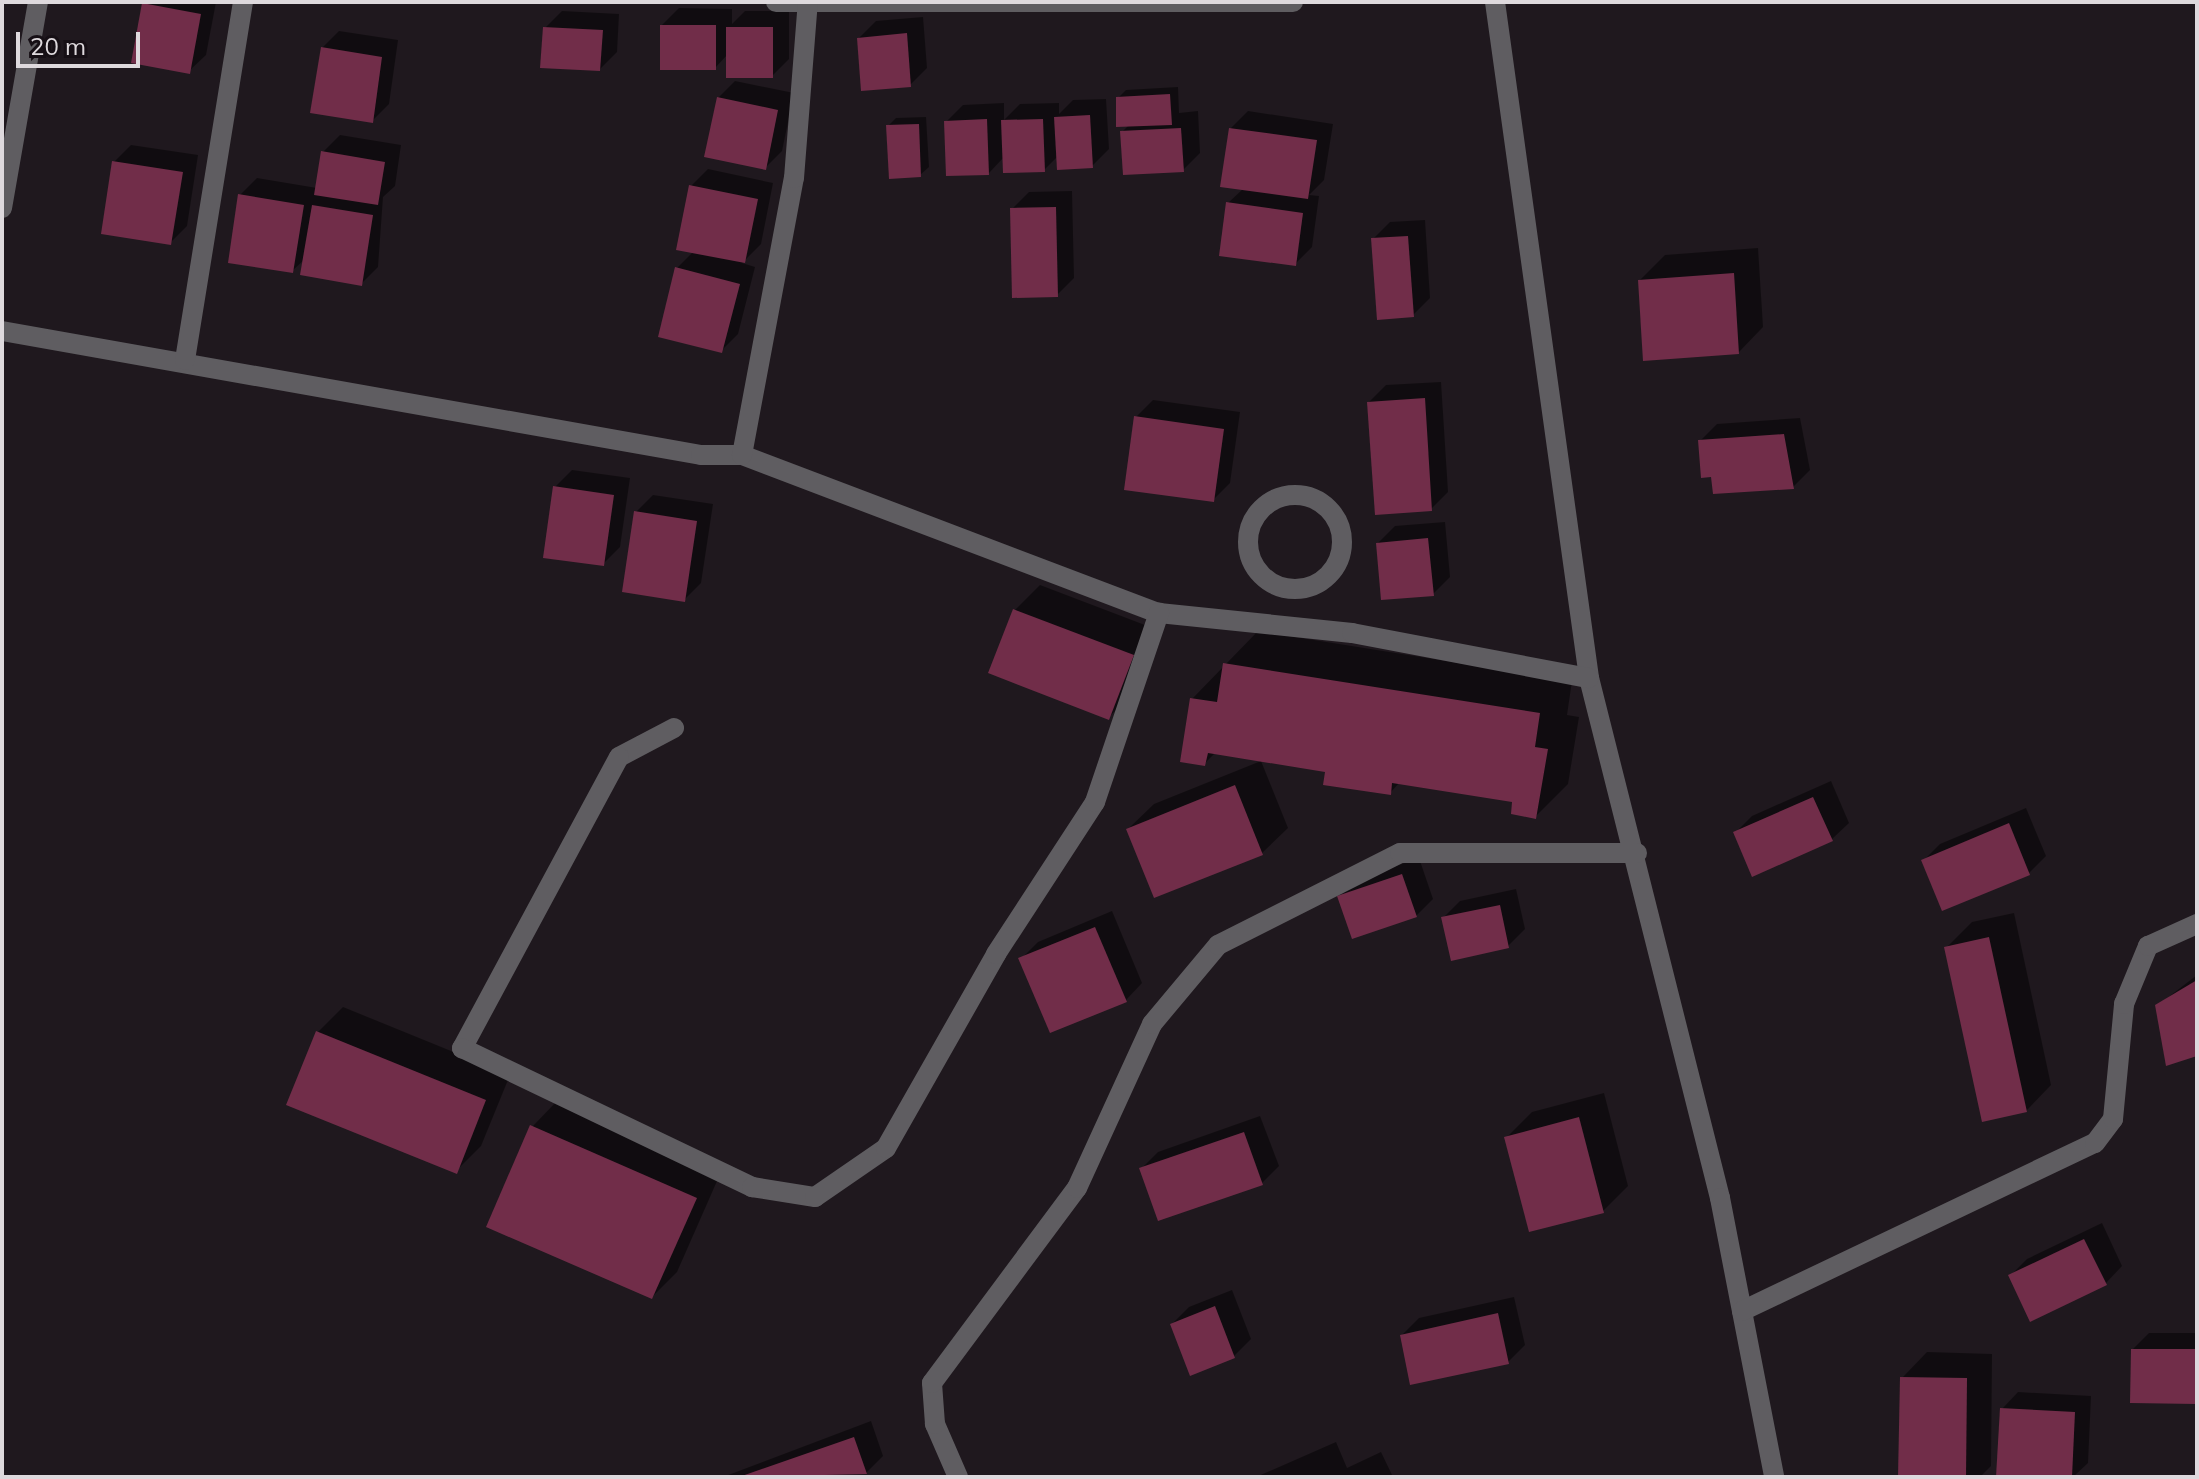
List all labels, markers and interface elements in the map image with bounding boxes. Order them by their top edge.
scale bar [20,16,144,66]
text: 20 m [30,31,86,61]

